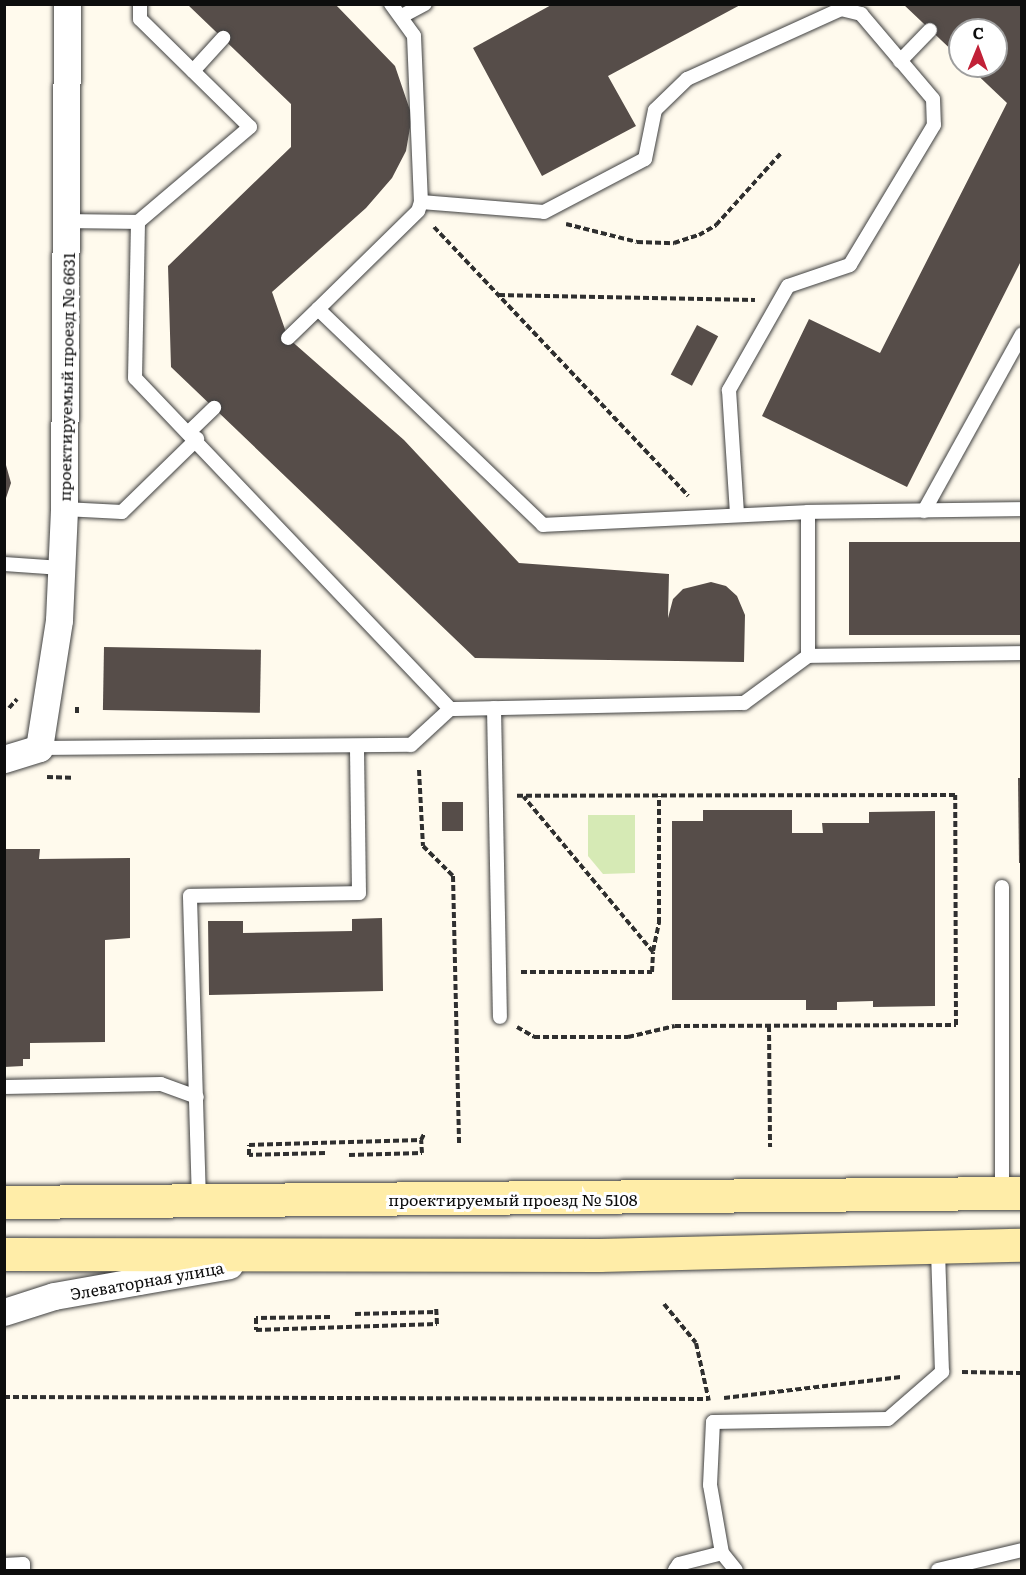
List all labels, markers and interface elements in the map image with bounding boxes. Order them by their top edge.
north arrow [948,18,1008,78]
text: С [972,20,984,44]
street label: проектируемый проезд № 6631 [54,252,78,502]
street label: проектируемый проезд № 5108 [388,1189,638,1209]
street label: Элеваторная улица [69,1257,225,1303]

